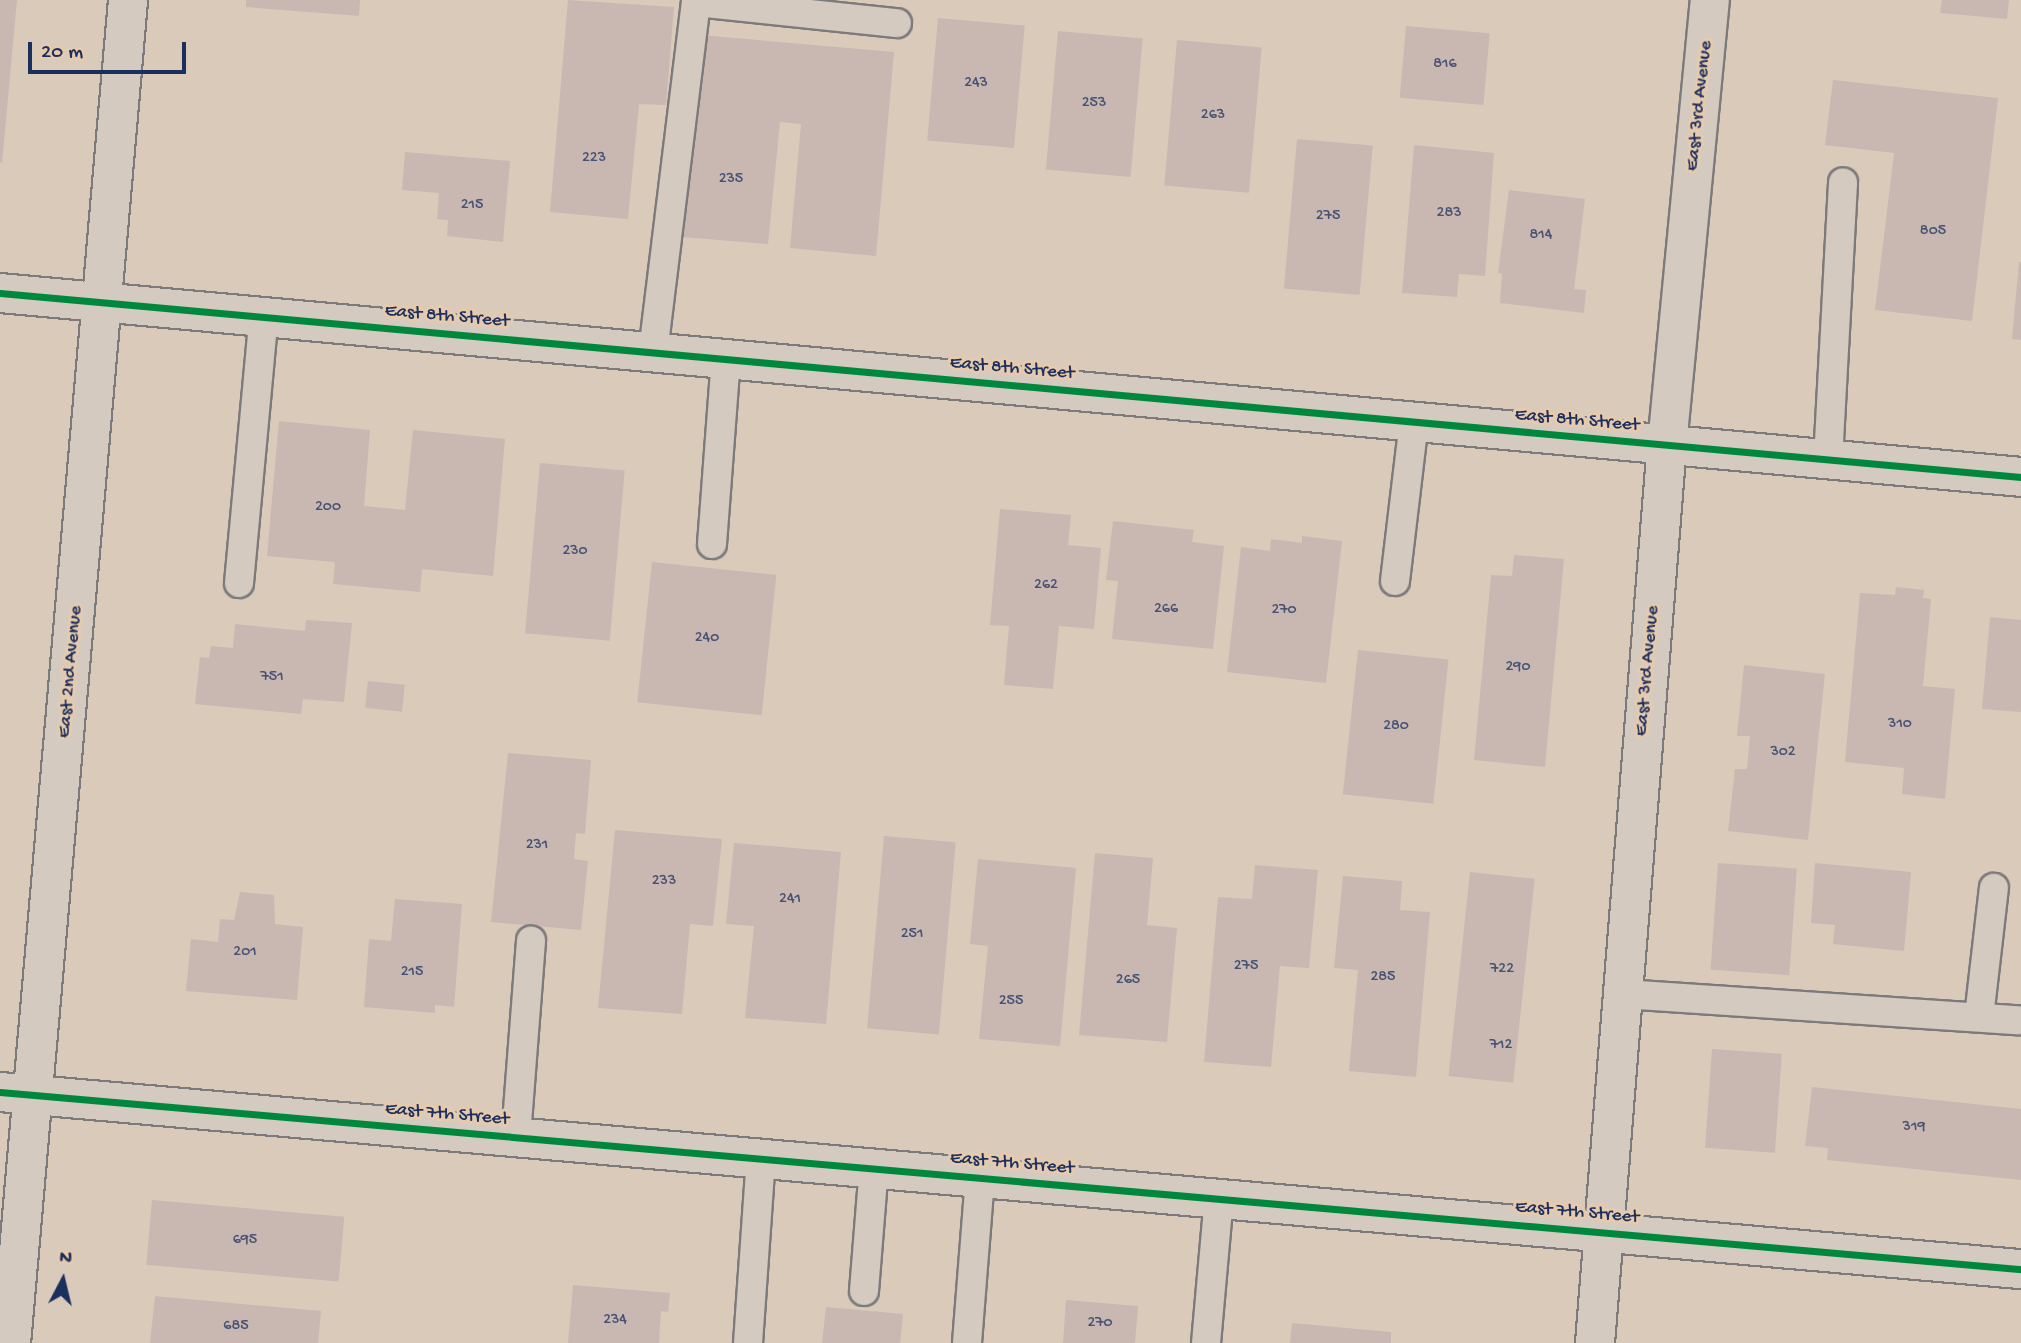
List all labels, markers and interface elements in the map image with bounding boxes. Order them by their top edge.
scale bar [32,28,189,72]
street label: East 3rd Avenue [1682,40,1718,172]
text: 20 m [41,41,83,66]
house number: 816 [1433,55,1457,75]
house number: 243 [964,74,988,94]
house number: 253 [1082,94,1106,114]
house number: 263 [1201,106,1225,126]
house number: 223 [582,149,606,169]
house number: 235 [719,170,743,190]
house number: 215 [461,196,483,216]
house number: 283 [1437,204,1461,224]
house number: 275 [1316,207,1340,227]
house number: 805 [1920,222,1946,242]
house number: 814 [1530,226,1552,246]
street label: East 8th Street [384,300,510,334]
street label: East 8th Street [949,352,1075,386]
street label: East 8th Street [1514,404,1640,438]
house number: 200 [315,498,341,518]
house number: 230 [562,542,588,562]
house number: 262 [1034,576,1058,596]
house number: 266 [1154,600,1178,620]
house number: 270 [1271,601,1297,621]
street label: East 2nd Avenue [54,605,88,739]
street label: East 3rd Avenue [1631,605,1665,737]
house number: 240 [695,629,719,649]
house number: 290 [1506,658,1530,678]
house number: 751 [260,668,284,688]
house number: 310 [1888,715,1912,735]
house number: 280 [1383,717,1409,737]
house number: 302 [1770,743,1796,763]
house number: 231 [526,836,548,856]
house number: 233 [652,872,676,892]
house number: 241 [779,890,801,910]
house number: 251 [901,925,923,945]
house number: 201 [233,943,257,963]
house number: 275 [1234,957,1258,977]
house number: 722 [1490,960,1514,980]
house number: 215 [401,963,423,983]
house number: 285 [1370,968,1396,988]
house number: 265 [1116,971,1140,991]
house number: 255 [999,992,1023,1012]
house number: 712 [1490,1036,1512,1056]
street label: East 7th Street [384,1098,510,1132]
house number: 319 [1903,1118,1925,1138]
street label: East 7th Street [949,1147,1075,1181]
street label: East 7th Street [1514,1196,1640,1230]
house number: 695 [233,1231,257,1251]
north arrow [28,1245,98,1315]
text: N [58,1246,73,1271]
house number: 234 [603,1311,627,1331]
house number: 270 [1087,1314,1113,1334]
house number: 685 [223,1317,249,1337]

